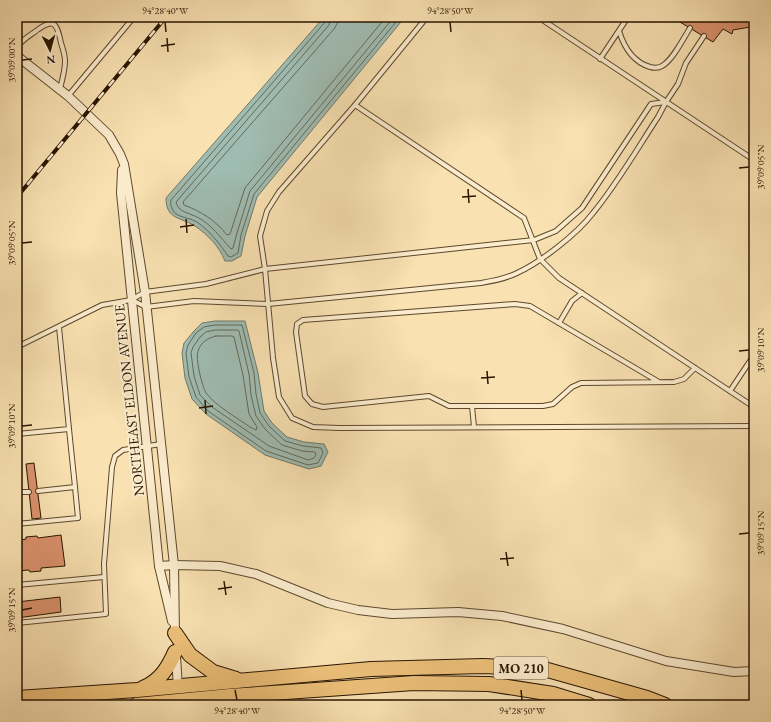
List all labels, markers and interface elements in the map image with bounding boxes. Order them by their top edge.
text: 94°28'40"W [142,4,189,17]
text: 94°28'50"W [427,4,474,17]
north arrow [30,30,70,70]
text: 39°09'00"N [5,37,18,82]
text: N [46,53,56,67]
text: 39°09'05"N [754,144,767,189]
text: 39°09'05"N [5,220,18,265]
street label: NORTHEAST ELDON AVENUE [110,303,148,497]
text: 39°09'10"N [754,327,767,372]
text: 39°09'10"N [5,403,18,448]
text: 39°09'15"N [754,510,767,555]
text: 39°09'15"N [5,587,18,632]
road number: MO 210 [494,657,548,679]
text: 94°28'40"W [214,704,261,717]
text: 94°28'50"W [499,704,546,717]

